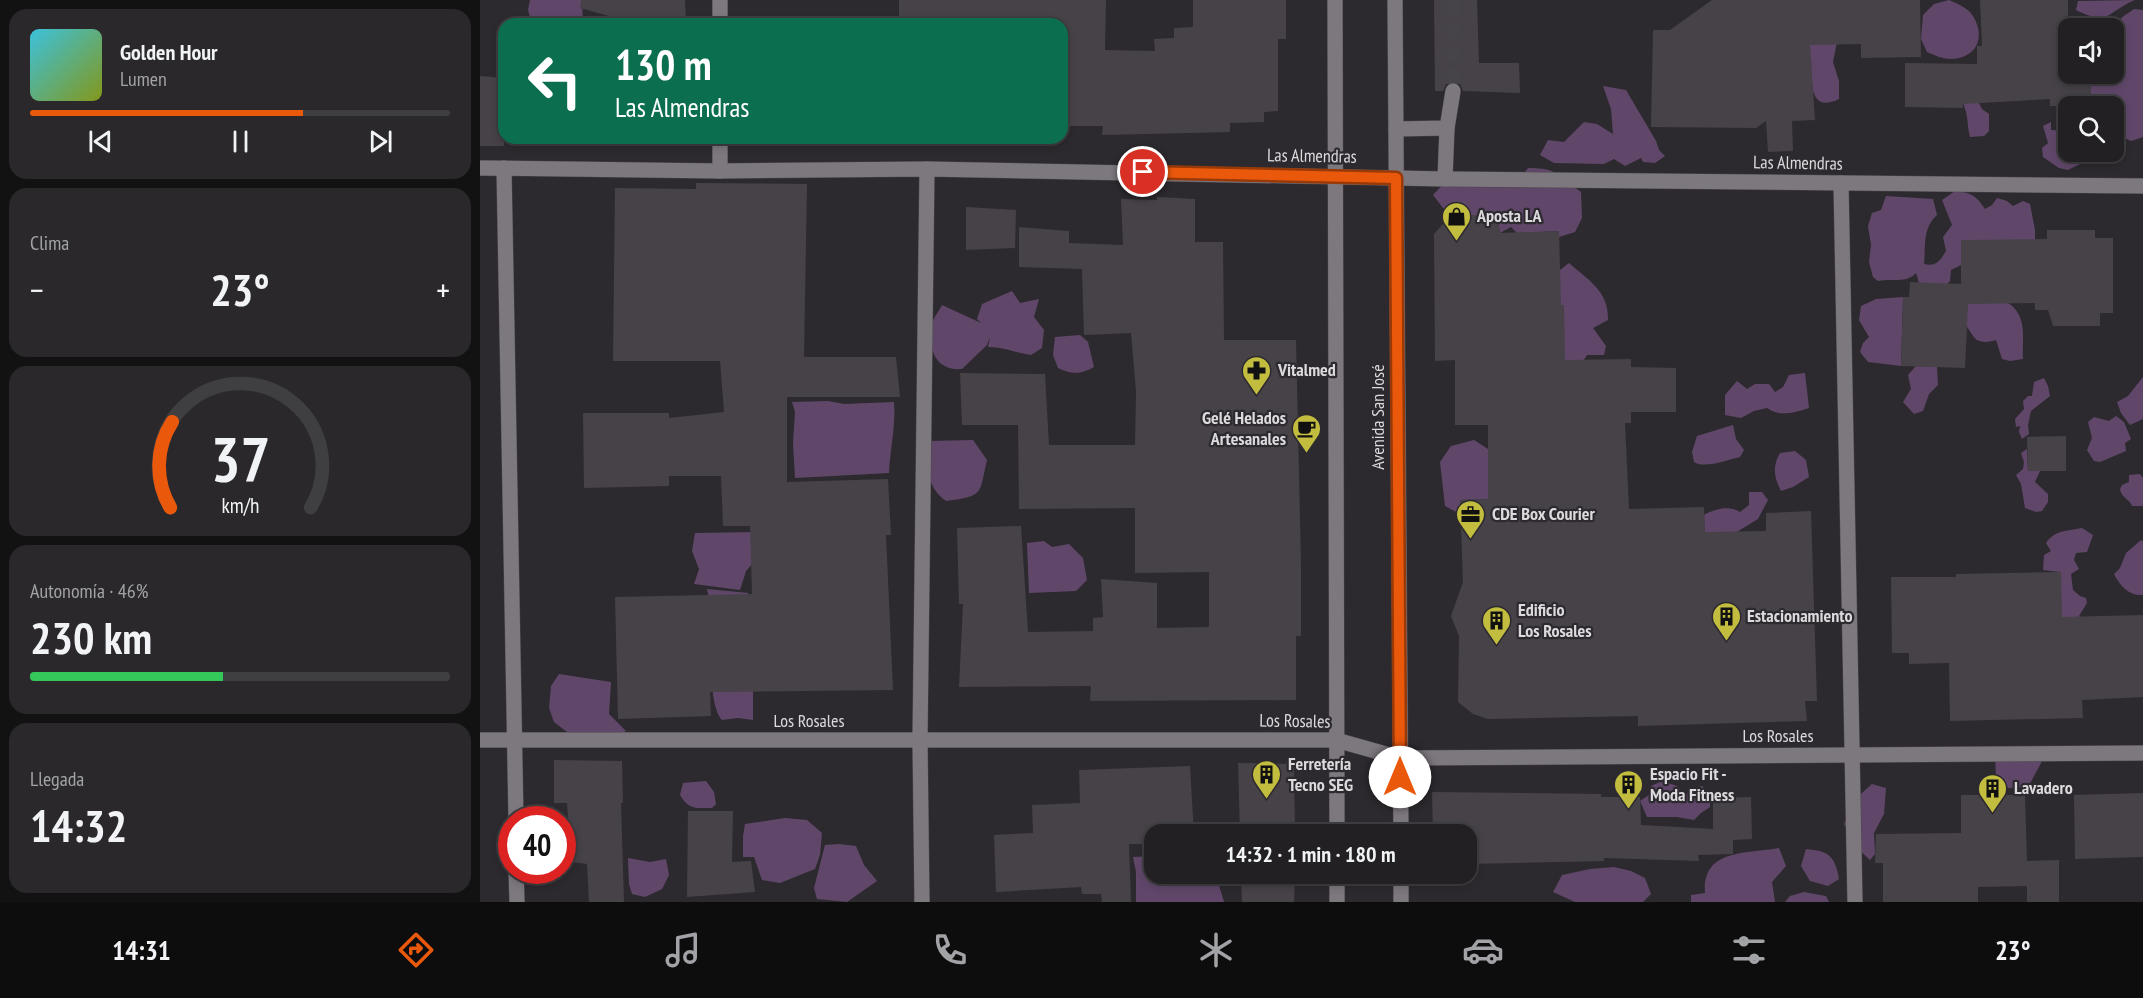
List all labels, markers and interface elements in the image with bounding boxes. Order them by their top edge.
map controls [2058,18,2124,162]
button: sound [2058,18,2124,84]
text: 130 m [615,37,712,92]
text: Golden Hour [120,38,218,66]
icon: left [516,42,594,120]
text: Lumen [120,66,167,92]
text: Las Almendras [615,90,749,124]
button: search [2058,96,2124,162]
icon: previous [84,125,117,158]
icon: pause [224,125,257,158]
icon: next [364,125,397,158]
street label: Las Almendras [1267,143,1357,168]
pin [1117,146,1168,197]
street label: Las Almendras [1753,150,1843,175]
icon: arrive [1126,155,1159,188]
shop icon: Aposta LA [1440,200,1472,242]
place label: Aposta LA [1476,204,1543,227]
text: Clima [30,230,69,256]
text: 23° [210,260,270,318]
text: − [30,268,44,311]
text: + [436,268,450,311]
pharmacy icon: Vitalmed [1241,354,1273,396]
place label: Vitalmed [1277,358,1336,381]
street label: Avenida San José [1366,364,1389,470]
place label: Gelé Helados Artesanales [1202,406,1286,450]
cafe icon: Gelé Helados Artesanales [1291,412,1323,454]
text: 37 [210,418,270,499]
text: km/h [221,491,259,519]
office icon: CDE Box Courier [1455,498,1487,540]
place label: CDE Box Courier [1492,502,1595,525]
text: Autonomía · 46% [30,578,148,604]
place label: Edificio Los Rosales [1518,598,1592,642]
building icon: Estacionamiento [1710,600,1742,642]
building icon: Edificio Los Rosales [1481,604,1513,646]
place label: Estacionamiento [1747,604,1853,627]
text: 230 km [30,608,152,666]
street label: Los Rosales [1259,708,1331,733]
street label: Los Rosales [773,709,845,732]
street label: Los Rosales [1742,724,1814,747]
position arrow [1368,745,1432,809]
place label: Ferretería Tecno SEG [1288,752,1353,796]
building icon: Ferretería Tecno SEG [1251,758,1283,800]
place label: Espacio Fit - Moda Fitness [1650,762,1734,806]
text: Llegada [30,766,84,792]
building icon: Espacio Fit - Moda Fitness [1613,768,1645,810]
building icon: Lavadero [1977,772,2009,814]
place label: Lavadero [2014,776,2073,799]
text: 14:32 [30,796,127,854]
speed limit sign: 40 [498,806,576,884]
text: 14:32 · 1 min · 180 m [1225,840,1396,868]
icon: directions [395,929,437,971]
icon: music [662,929,704,971]
icon: phone [929,929,971,971]
icon: climate [1195,929,1237,971]
icon: car [1462,929,1504,971]
icon: filters [1728,929,1770,971]
text: 14:31 [112,933,171,967]
text: 23° [1995,933,2031,967]

